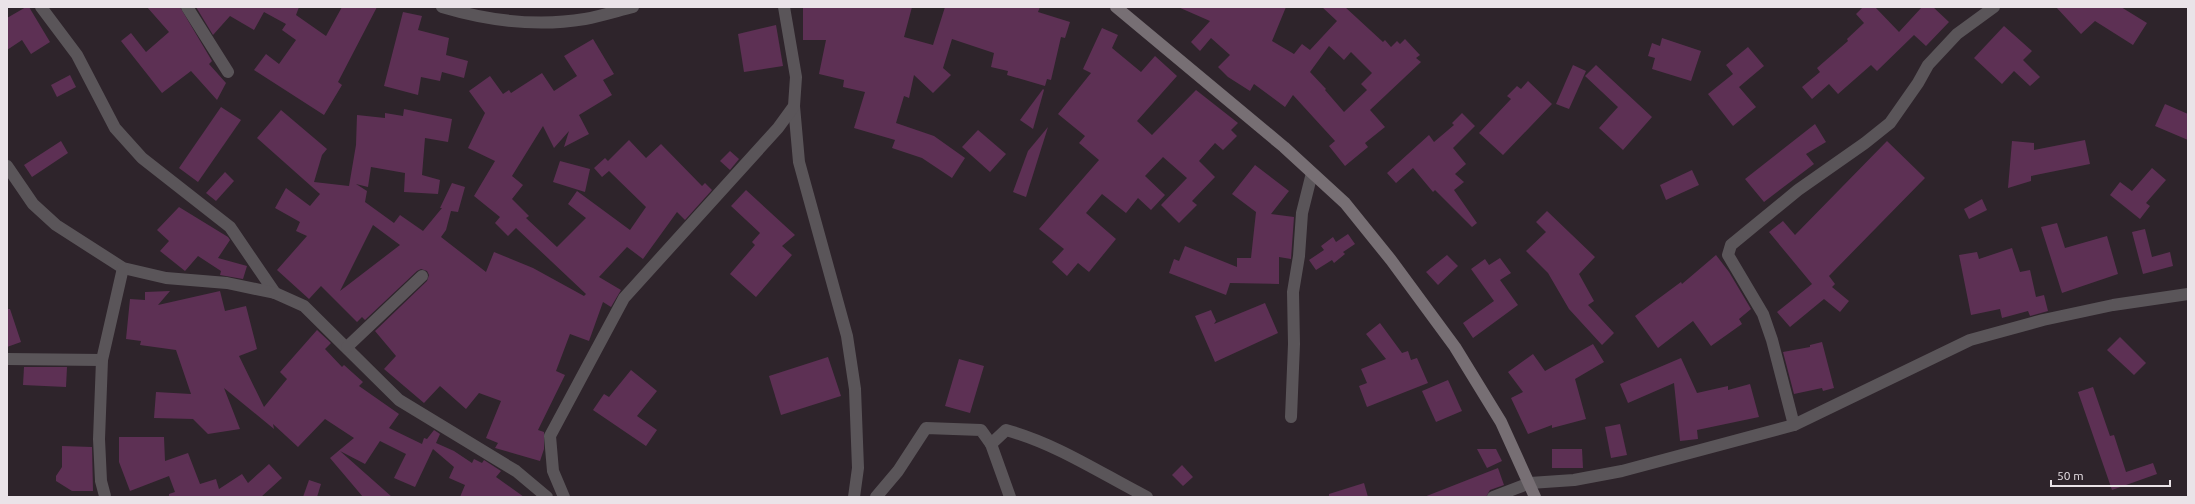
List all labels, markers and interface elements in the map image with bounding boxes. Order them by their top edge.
scale bar [2051,462,2170,488]
text: 50 m [2057,469,2084,482]

